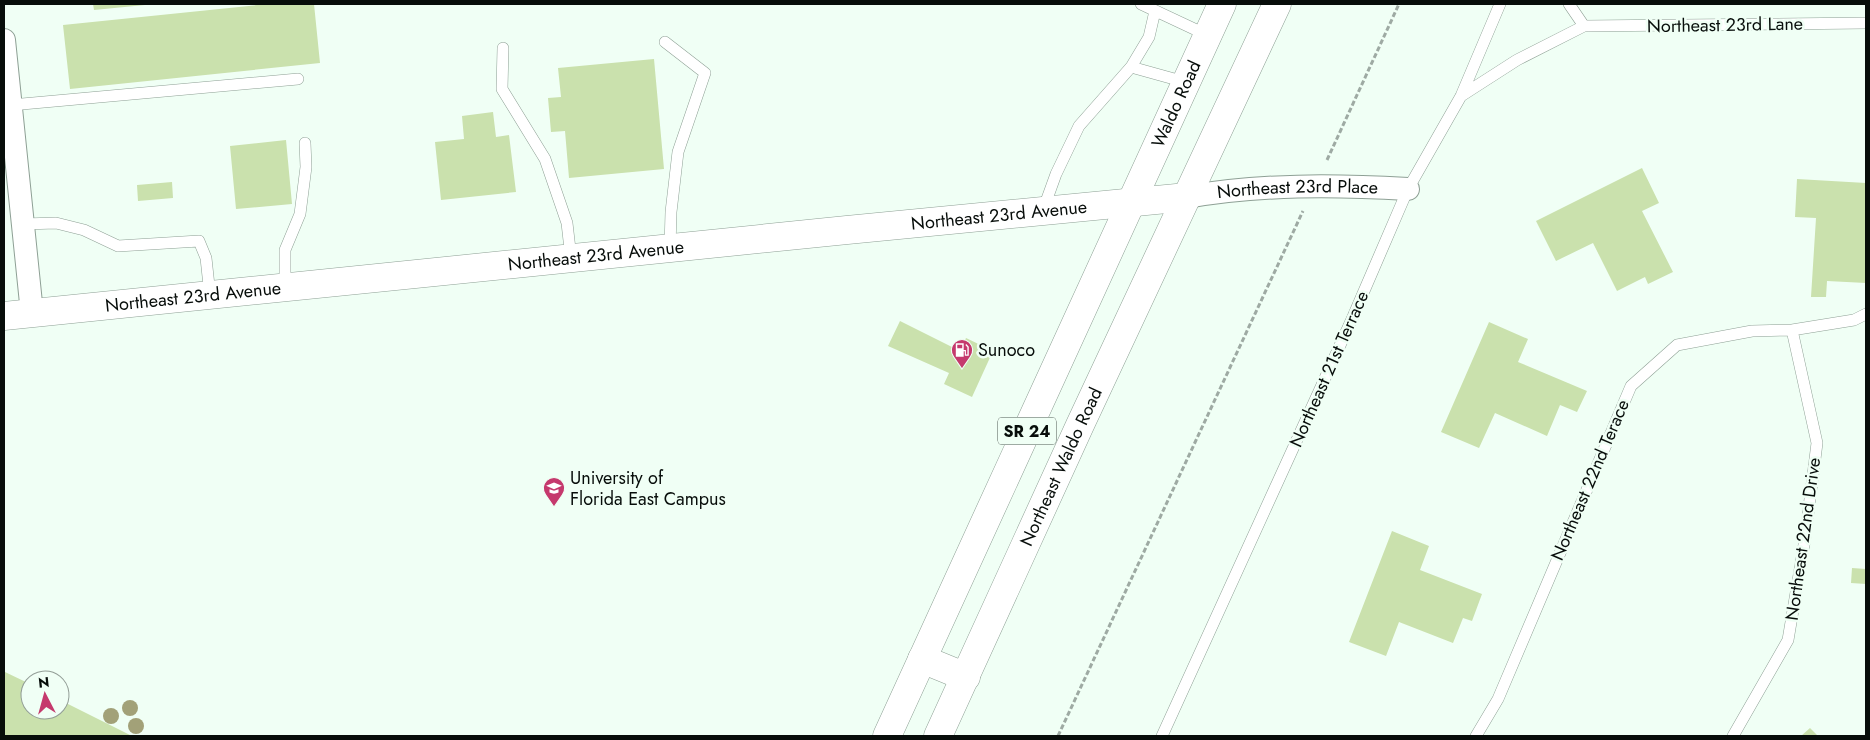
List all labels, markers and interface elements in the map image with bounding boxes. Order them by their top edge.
street label: Northeast 23rd Lane [1647,11,1803,39]
street label: Waldo Road [1145,56,1207,152]
street label: Northeast 23rd Place [1216,173,1379,205]
street label: Northeast 23rd Avenue [910,194,1088,237]
street label: Northeast 23rd Avenue [507,234,685,278]
street label: Northeast 23rd Avenue [104,275,282,319]
street label: Northeast 21st Terrace [1283,287,1375,451]
place label: Sunoco [978,337,1035,363]
fuel station icon: Sunoco [950,338,974,369]
street label: Northeast Waldo Road [1013,383,1109,550]
street label: Northeast 22nd Terace [1544,395,1636,565]
road number: SR 24 [998,418,1056,444]
street label: Northeast 22nd Drive [1779,456,1827,622]
place label: University of Florida East Campus [570,465,726,512]
school or university icon: University of Florida East Campus [542,476,566,507]
north arrow [20,670,70,720]
text: N [37,672,50,693]

